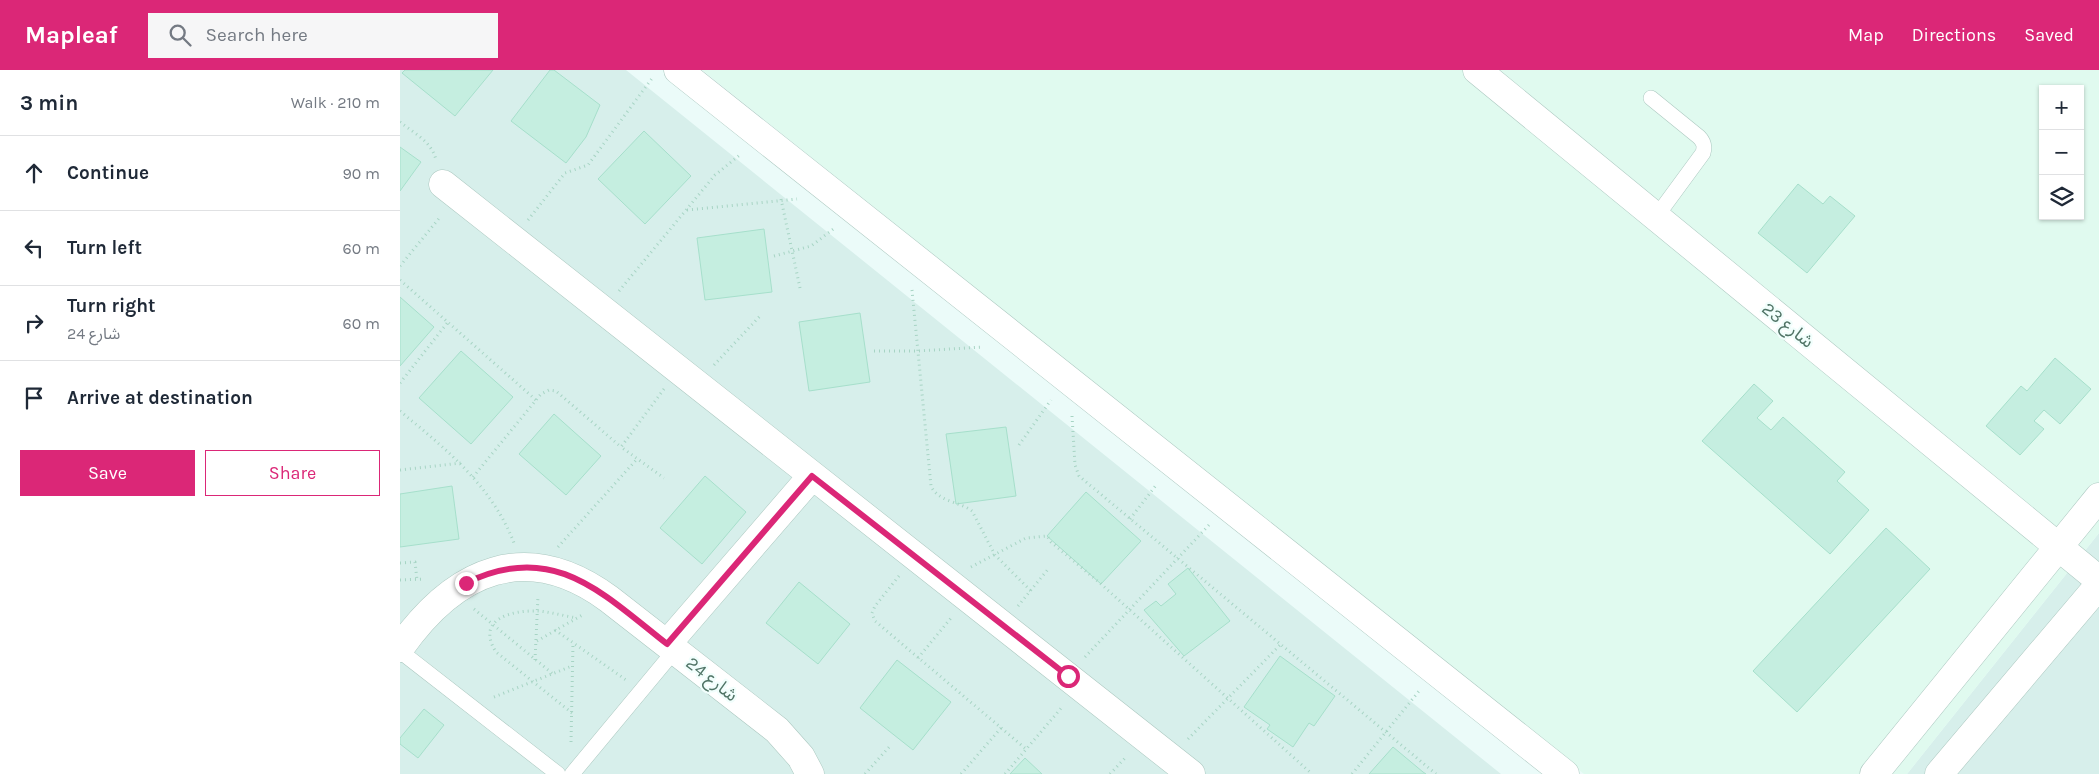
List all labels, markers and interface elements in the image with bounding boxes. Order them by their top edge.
search box [148,13,498,58]
text: Mapleaf [25,21,118,49]
icon: search [166,21,194,49]
text: Search here [206,24,308,46]
text: Map [1848,24,1884,46]
text: Directions [1912,24,1996,46]
text: Saved [2024,24,2074,46]
map controls [2039,85,2084,220]
button: + [2039,85,2084,130]
text: 3 min [20,91,78,115]
text: Walk · 210 m [291,93,380,112]
button: − [2039,130,2084,175]
icon: ahead [20,159,48,187]
text: Continue [67,162,149,184]
text: 90 m [342,164,380,183]
button: layers [2039,175,2084,220]
icon: left [20,234,48,262]
text: Turn left [67,237,142,259]
text: 60 m [343,239,380,258]
text: Turn right [67,295,156,317]
street label: شارع 23 [1756,297,1818,355]
icon: right [20,309,48,337]
text: 60 m [343,314,380,333]
text: شارع 24 [67,324,120,343]
icon: arrive [20,384,48,412]
text: Arrive at destination [67,387,253,409]
button: Save [20,450,195,496]
button: Share [205,450,380,496]
route end [455,572,478,595]
street label: شارع 24 [680,652,742,708]
route start [1057,665,1080,688]

